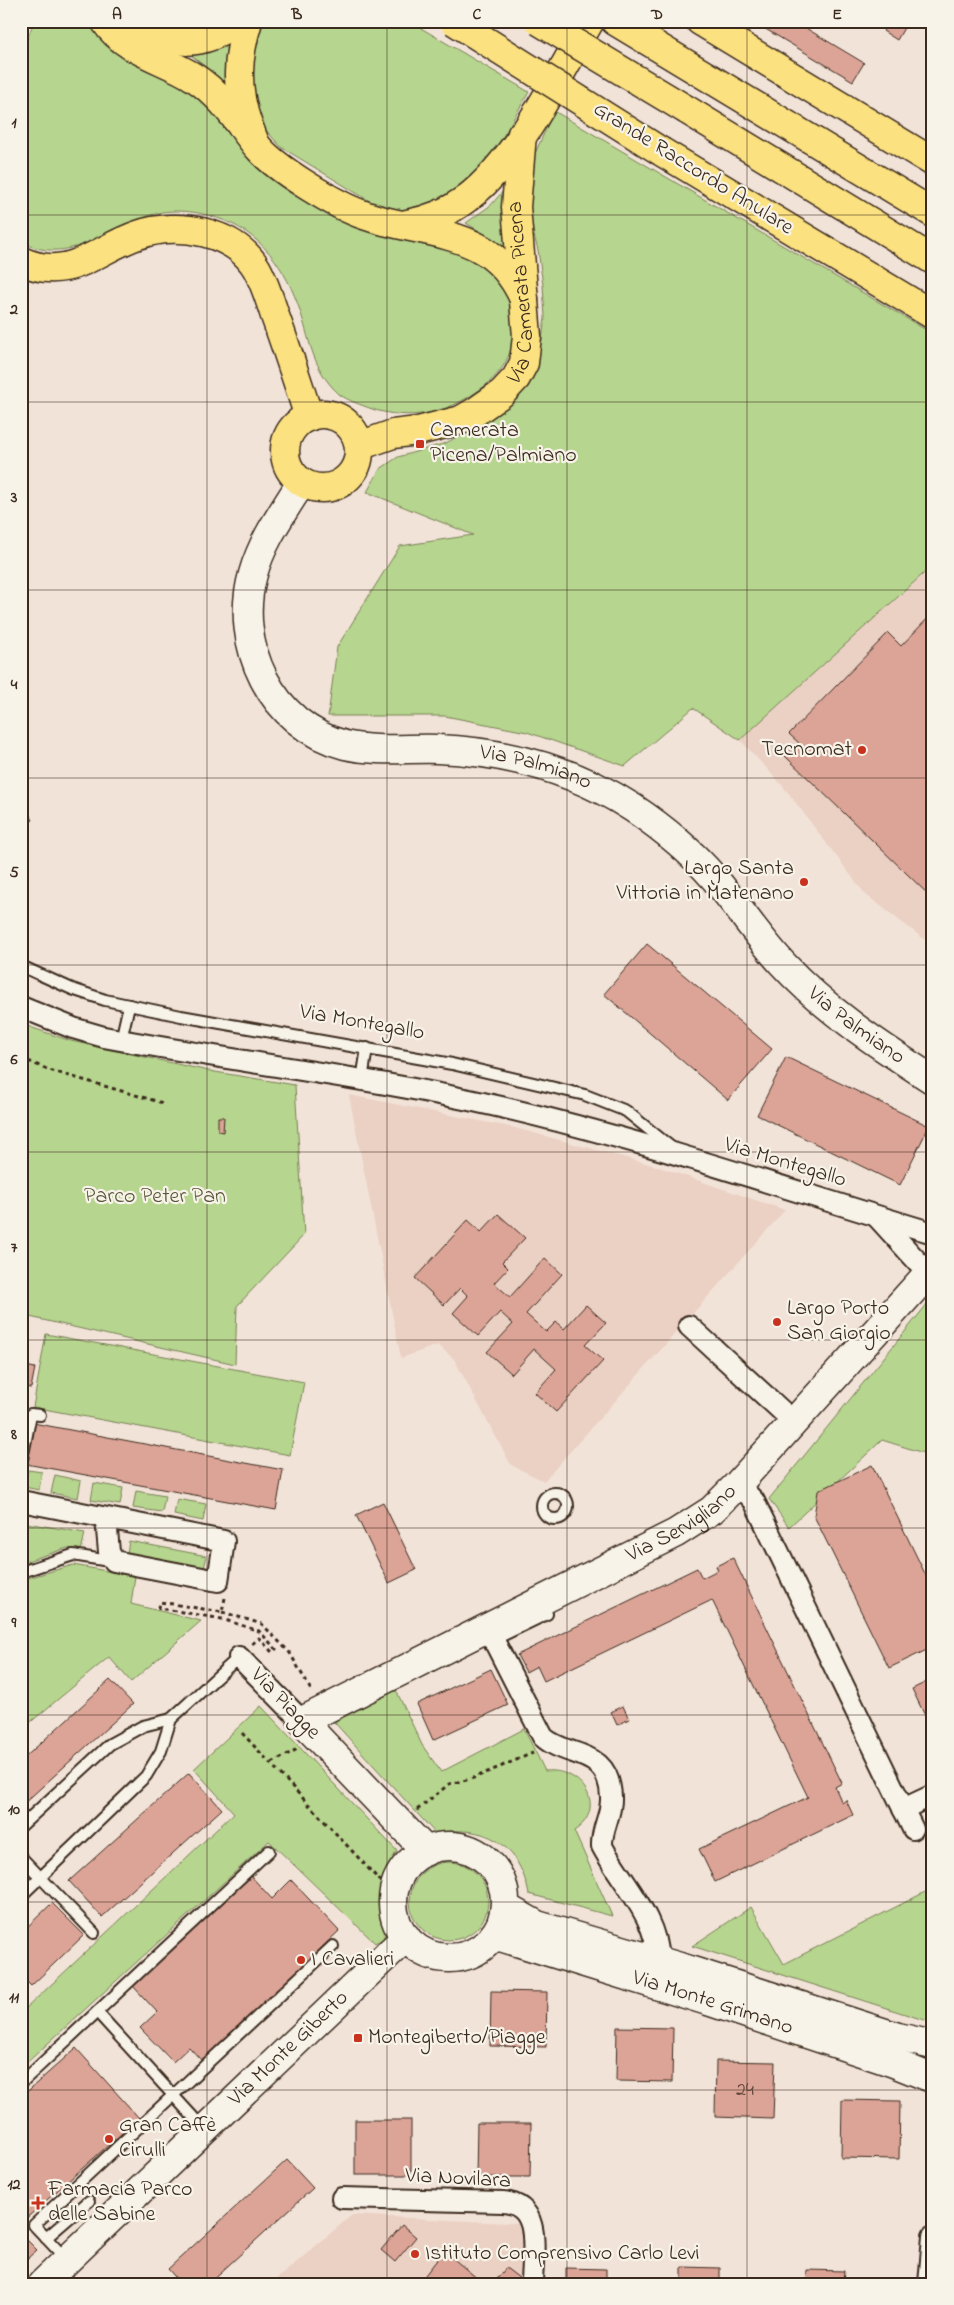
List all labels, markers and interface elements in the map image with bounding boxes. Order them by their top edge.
text: A [112,3,122,27]
text: B [291,3,303,27]
text: C [473,3,482,27]
text: D [650,3,663,27]
text: E [832,3,842,27]
street label: Grande Raccordo Anulare [586,94,800,244]
text: 1 [11,111,17,135]
street label: Via Camerata Picena [500,200,543,394]
text: 2 [9,298,18,322]
place label: Camerata Picena/Palmiano [430,415,577,472]
marker: Camerata Picena/Palmiano [414,438,426,450]
text: 3 [10,486,18,510]
text: 4 [10,673,18,697]
place label: Tecnomat [761,734,853,766]
street label: Via Palmiano [477,737,597,799]
marker: Tecnomat [856,744,868,756]
place label: Largo Santa Vittoria in Matenano [615,853,794,910]
text: 5 [9,861,19,885]
marker: Largo Santa Vittoria in Matenano [798,876,810,888]
street label: Via Palmiano [799,978,911,1073]
street label: Via Montegallo [296,996,427,1051]
text: 6 [9,1048,18,1072]
street label: Via Montegallo [719,1129,850,1198]
park label: Parco Peter Pan [84,1181,226,1213]
text: 7 [11,1236,18,1260]
place label: Largo Porto San Giorgio [787,1293,891,1351]
marker: Largo Porto San Giorgio [771,1316,783,1328]
text: 8 [10,1423,17,1447]
street label: Via Servigliano [620,1477,745,1572]
text: 9 [11,1611,17,1635]
street label: Via Piagge [241,1660,328,1748]
text: 10 [8,1798,20,1822]
place label: I Cavalieri [311,1944,394,1976]
marker: I Cavalieri [295,1954,307,1966]
street label: Via Monte Grimano [627,1962,797,2044]
street label: Via Monte Giberto [221,1983,356,2115]
text: 11 [9,1986,20,2010]
place label: Montegiberto/Piagge [368,2022,546,2055]
marker: Montegiberto/Piagge [352,2032,364,2044]
house number: 24 [736,2076,754,2105]
place label: Gran Caffè Cirulli [119,2110,216,2167]
marker: Gran Caffè Cirulli [103,2133,115,2145]
street label: Via Novilara [403,2160,512,2198]
text: 12 [7,2173,21,2197]
place label: Farmacia Parco delle Sabine [47,2174,192,2231]
marker: Farmacia Parco delle Sabine [32,2197,44,2209]
place label: Istituto Comprensivo Carlo Levi [425,2238,700,2270]
marker: Istituto Comprensivo Carlo Levi [409,2248,421,2260]

